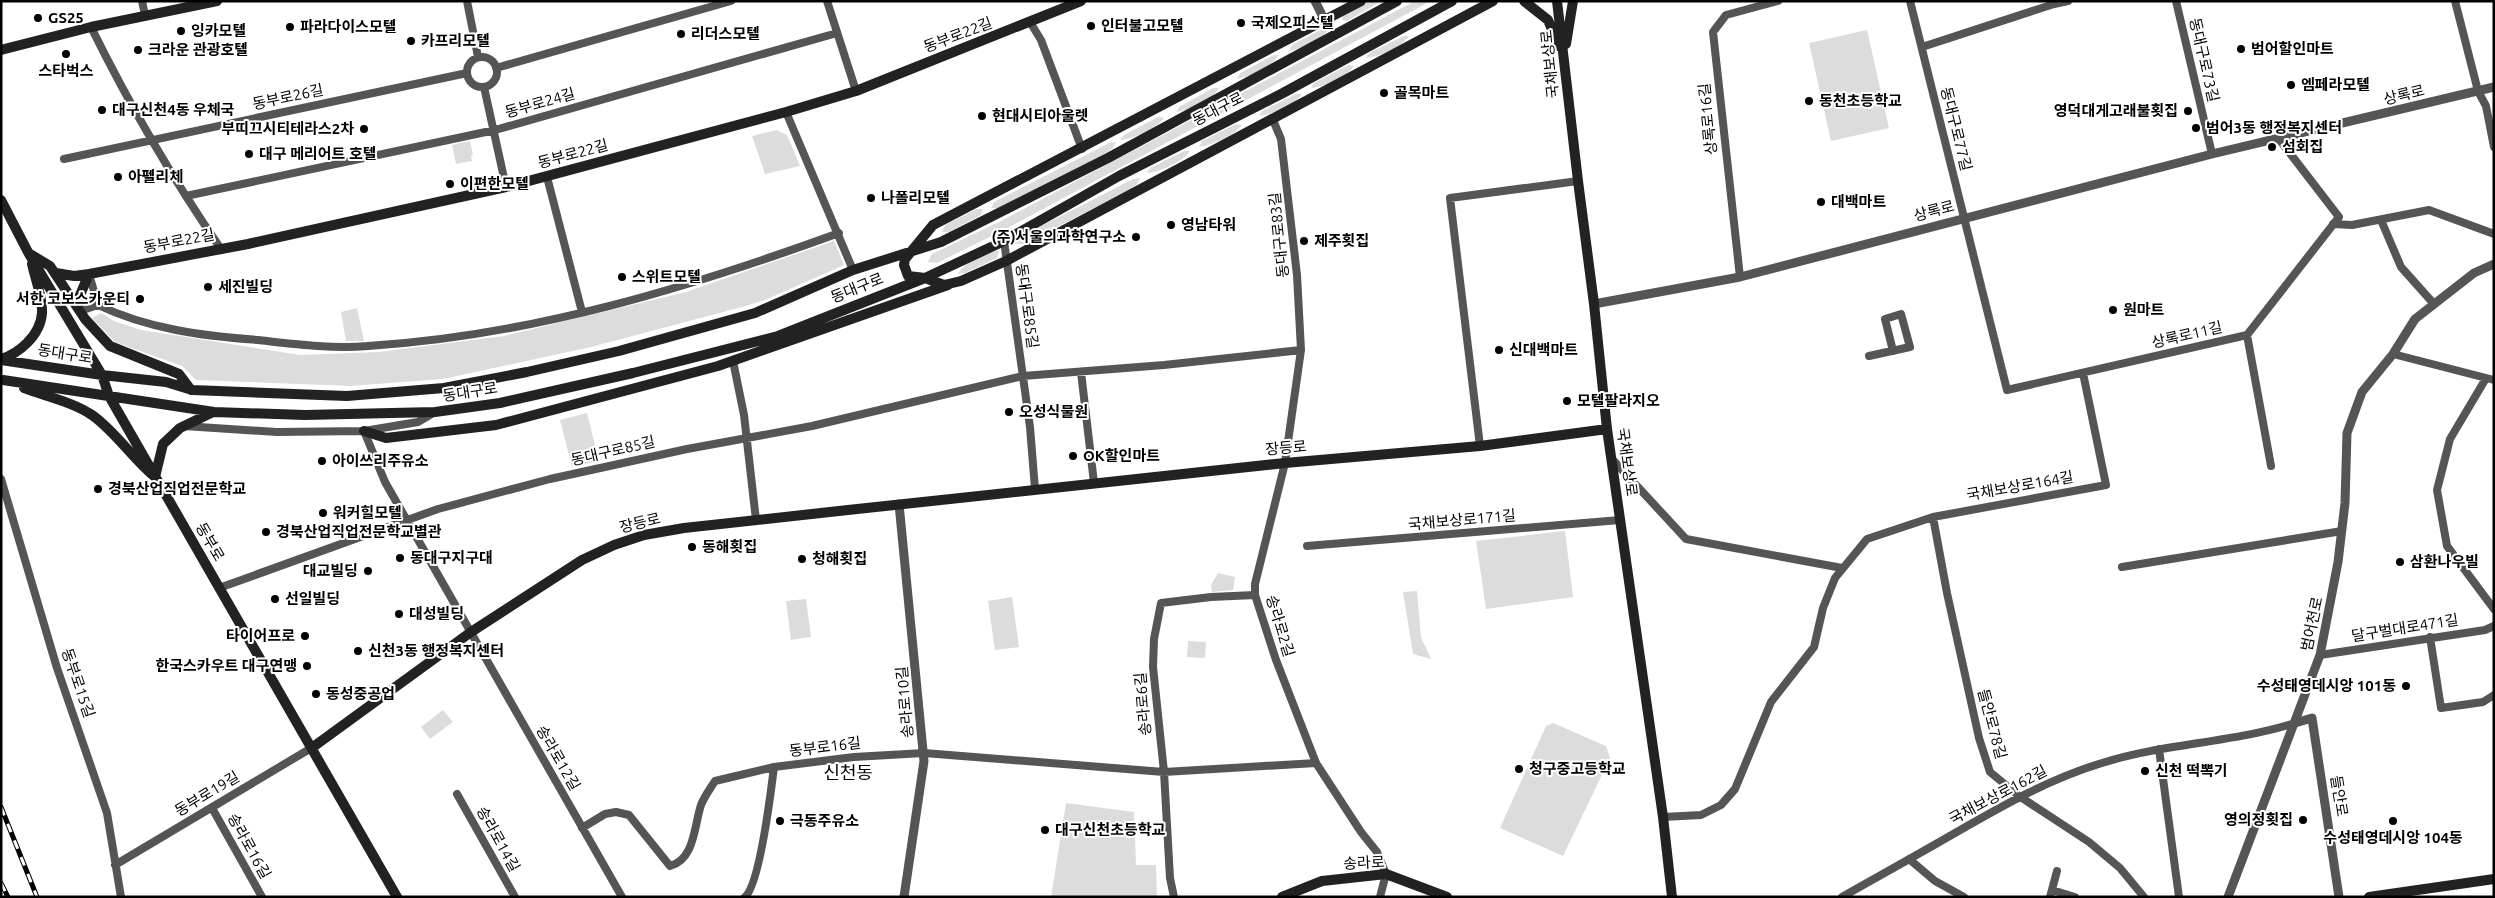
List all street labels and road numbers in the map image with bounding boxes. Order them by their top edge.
street label: 동부로22길 [921,14,995,55]
street label: 동대구로73길 [2187,16,2222,104]
street label: 국채보상로 [1537,29,1562,99]
street label: 동부로26길 [251,81,325,112]
street label: 상록로 [2382,81,2426,108]
street label: 상록로16길 [1695,82,1720,156]
street label: 동부로24길 [503,84,577,121]
street label: 동대구로77길 [1938,85,1975,173]
street label: 동대구로 [1189,88,1246,129]
street label: 동부로22길 [536,136,610,171]
street label: 동대구로83길 [1266,191,1291,279]
street label: 상록로 [1912,197,1956,224]
street label: 동부로22길 [142,225,216,256]
street label: 동대구로85길 [1013,262,1042,350]
street label: 동대구로 [828,269,886,306]
street label: 상록로11길 [2150,318,2224,351]
street label: 동대구로 [36,341,94,366]
street label: 동대구로 [441,379,499,404]
street label: 국채보상로 [1614,427,1641,497]
street label: 동대구로85길 [569,433,657,468]
street label: 장등로 [1265,437,1307,458]
street label: 국채보상로164길 [1965,468,2075,503]
street label: 국채보상로171길 [1407,506,1517,533]
street label: 장등로 [618,509,662,536]
street label: 동부로 [193,520,228,564]
street label: 송라로2길 [1263,593,1298,659]
street label: 범어천로 [2297,595,2326,653]
street label: 달구벌대로471길 [2350,611,2460,644]
street label: 동부로15길 [59,646,98,720]
street label: 송라로10길 [893,665,916,739]
street label: 송라로6길 [1131,672,1154,736]
street label: 들안로78길 [1975,687,2010,761]
street label: 송라로12길 [533,722,584,793]
street label: 동부로16길 [788,734,862,759]
street label: 국채보상로162길 [1946,762,2050,827]
street label: 동부로19길 [171,768,242,819]
street label: 들안로 [2328,774,2351,818]
street label: 송라로14길 [474,803,523,874]
street label: 송라로16길 [225,810,274,881]
street label: 송라로 [1343,853,1385,872]

